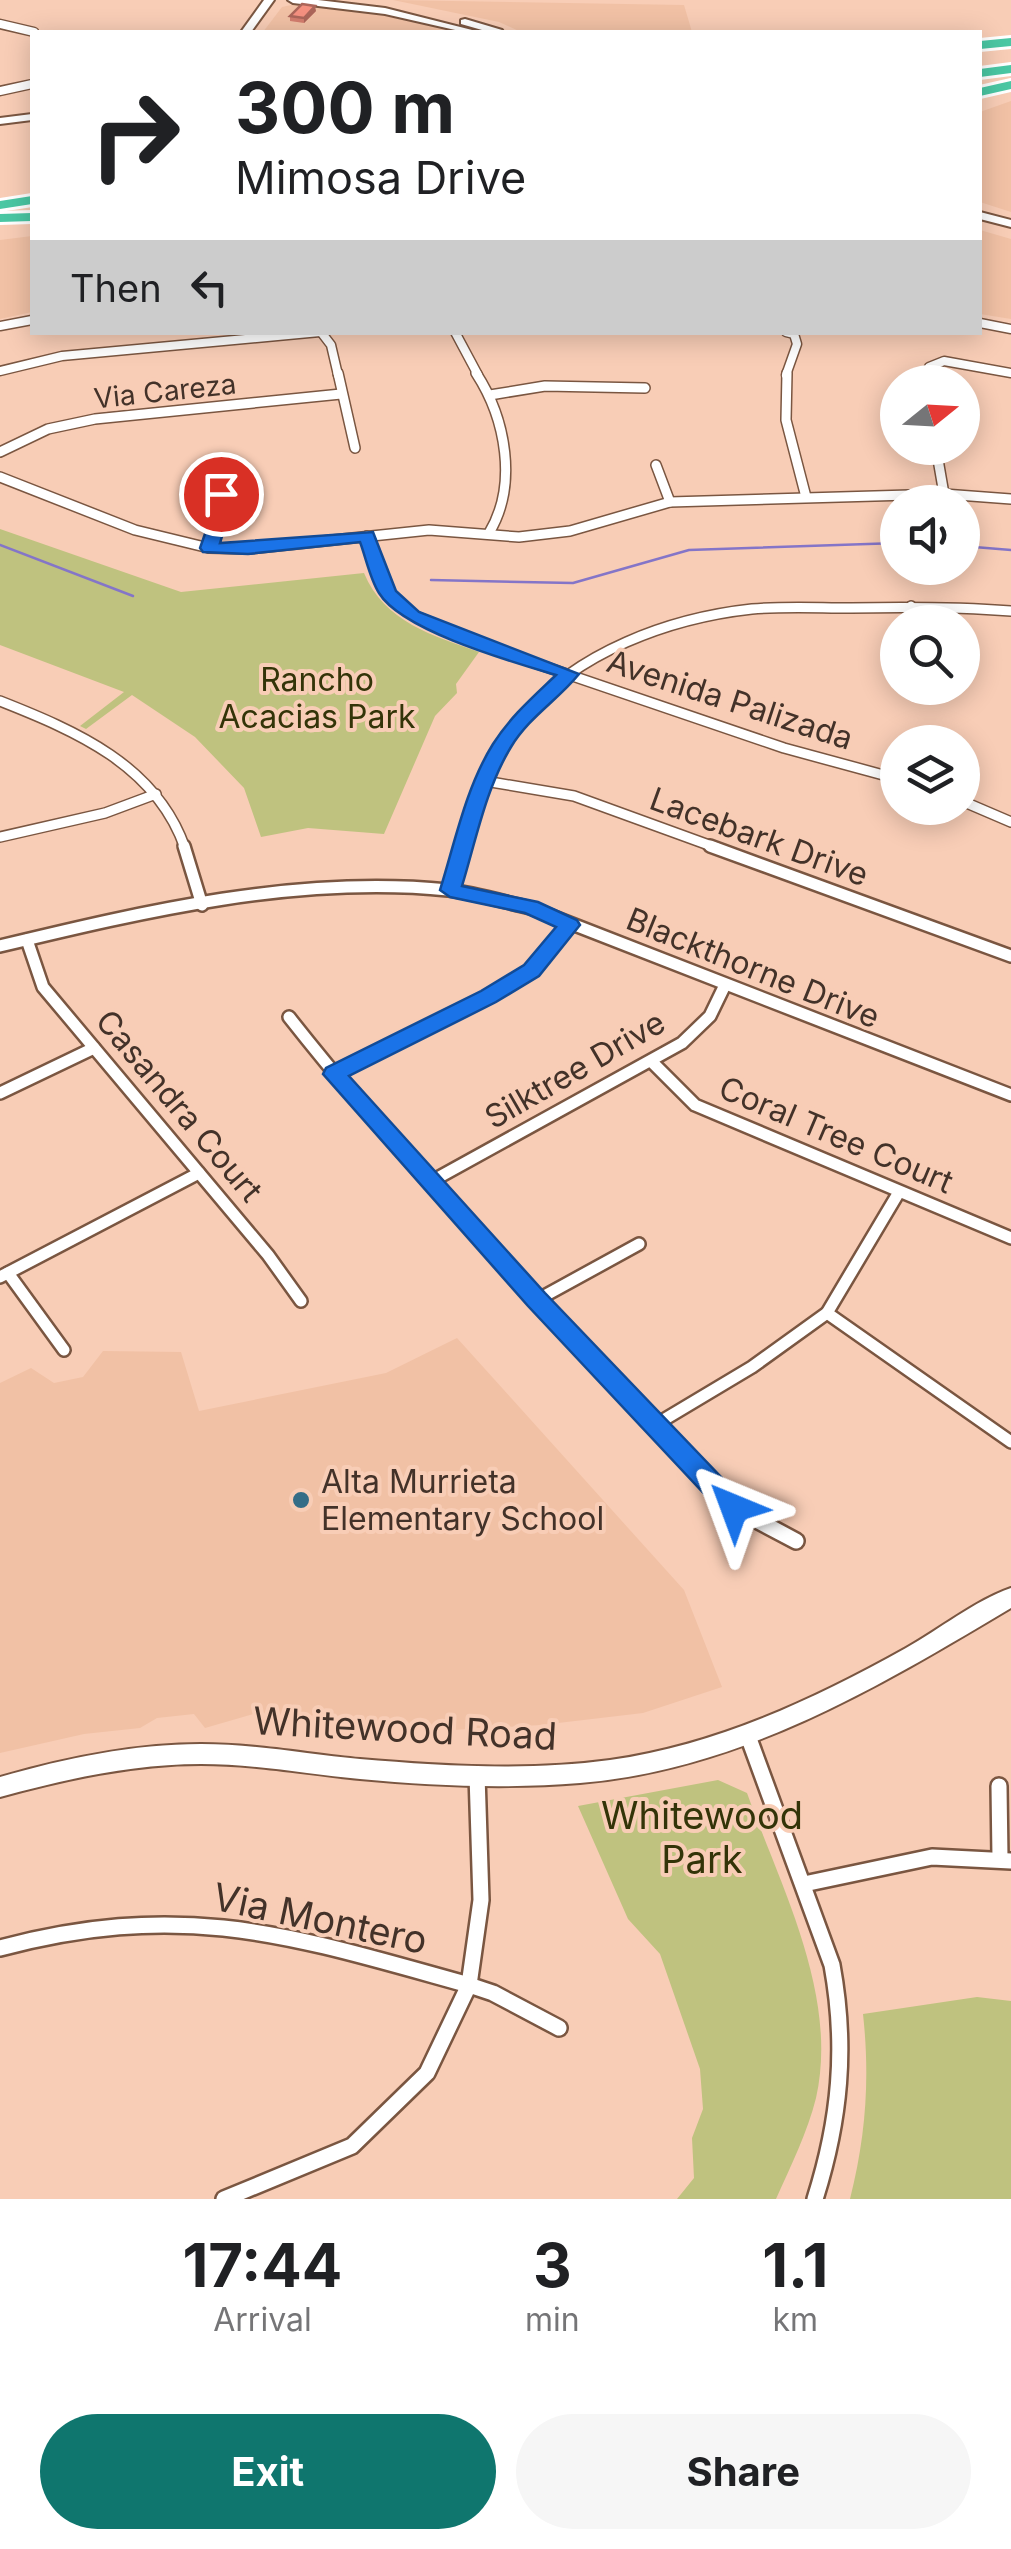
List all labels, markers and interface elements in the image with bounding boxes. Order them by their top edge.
text: 300 m [235,65,455,150]
icon: right [70,70,200,200]
text: Mimosa Drive [235,150,526,205]
icon: left [182,260,237,315]
text: Then [70,265,162,311]
north arrow [880,365,980,465]
map controls [880,365,980,825]
street label: Via Careza [92,367,238,415]
pin [179,452,264,537]
icon: arrive [194,467,249,522]
button: sound [880,485,980,585]
button: search [880,605,980,705]
street label: Avenida Palizada [602,641,858,758]
park label: Rancho Acacias Park [218,660,416,736]
button: layers [880,725,980,825]
street label: Lacebark Drive [645,779,874,894]
street label: Blackthorne Drive [621,899,885,1036]
street label: Casandra Court [88,1002,271,1209]
street label: Silktree Drive [478,1002,672,1137]
street label: Coral Tree Court [713,1068,959,1201]
position arrow [682,1456,786,1560]
place label: Alta Murrieta Elementary School [321,1462,604,1538]
marker: Alta Murrieta Elementary School [290,1489,312,1511]
street label: Whitewood Road [252,1697,558,1759]
park label: Whitewood Park [601,1792,803,1882]
street label: Via Montero [209,1873,431,1963]
text: 17:44 [183,2229,342,2301]
text: 3 [533,2229,572,2301]
text: 1.1 [762,2229,828,2301]
text: Arrival [213,2300,312,2339]
text: min [525,2300,580,2339]
text: km [773,2300,818,2339]
button: Exit [40,2414,496,2529]
button: Share [516,2414,971,2529]

